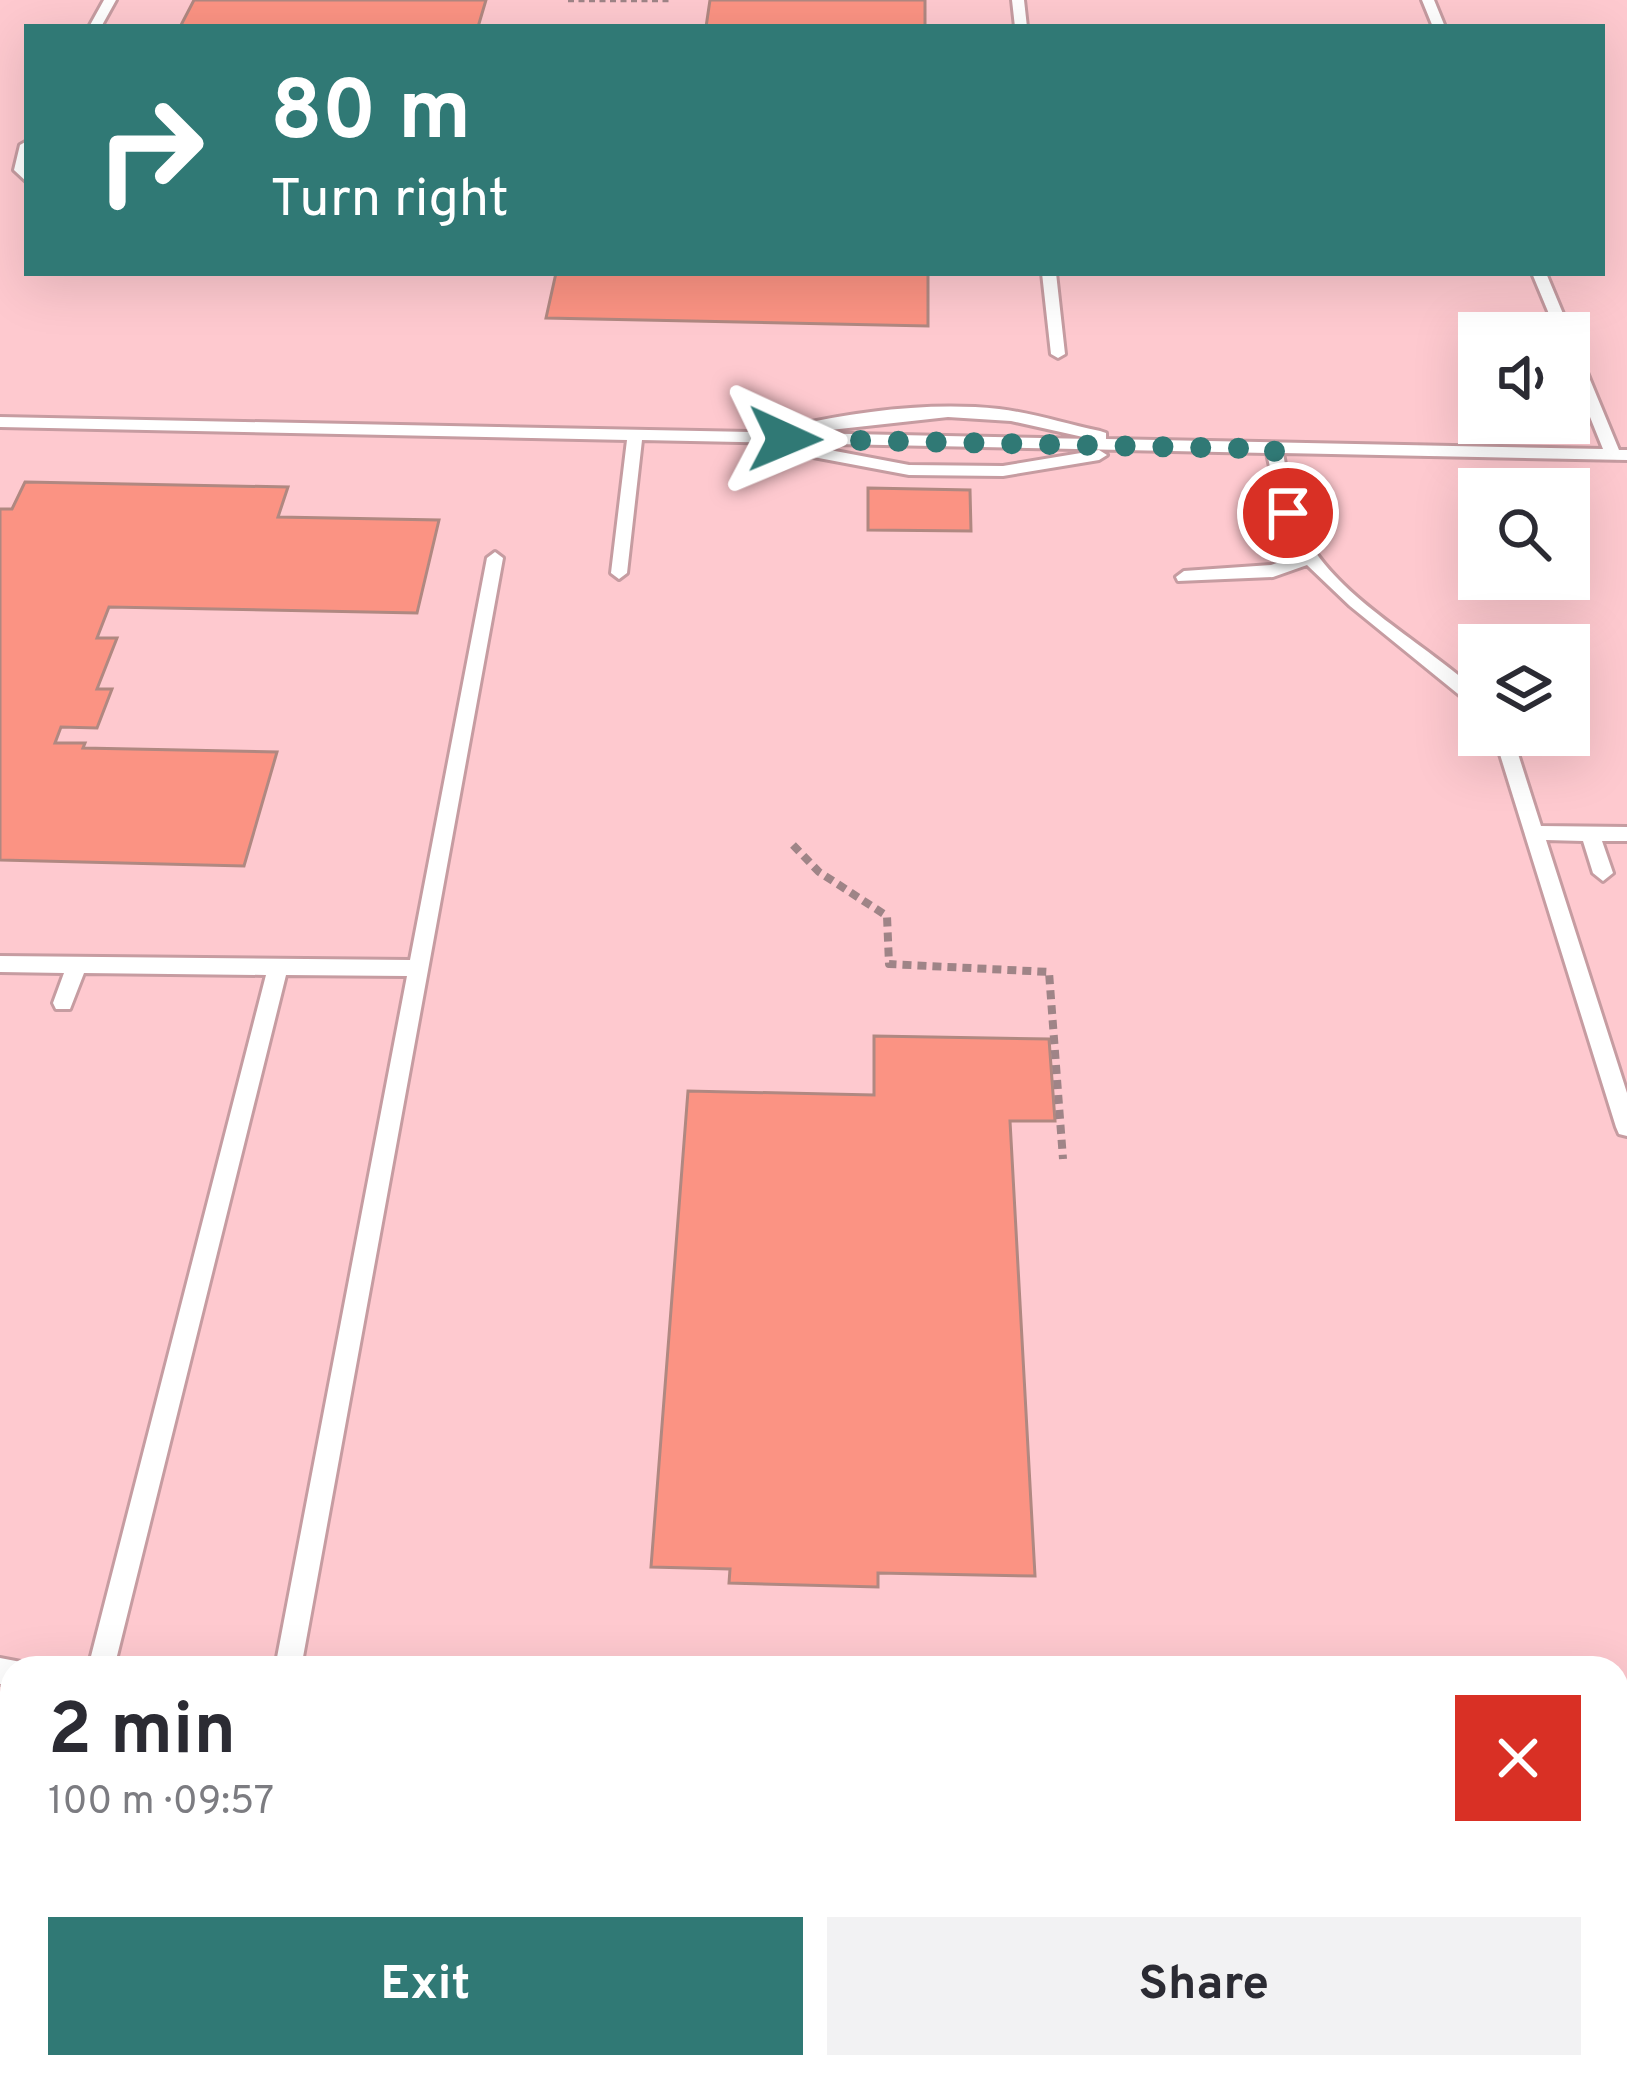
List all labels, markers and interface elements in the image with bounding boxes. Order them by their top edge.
text: 80 m [270,63,471,169]
icon: right [72,72,228,228]
text: Turn right [270,167,509,236]
map controls [1458,312,1590,756]
button: sound [1458,312,1590,444]
position arrow [722,376,848,502]
pin [1237,462,1339,564]
button: search [1458,468,1590,600]
icon: arrive [1255,480,1321,546]
button: layers [1458,624,1590,756]
text: 2 min [48,1688,236,1780]
button: close [1455,1695,1581,1821]
text: 100 m · 09:57 [48,1779,274,1828]
button: Exit [48,1917,803,2055]
button: Share [827,1917,1581,2055]

